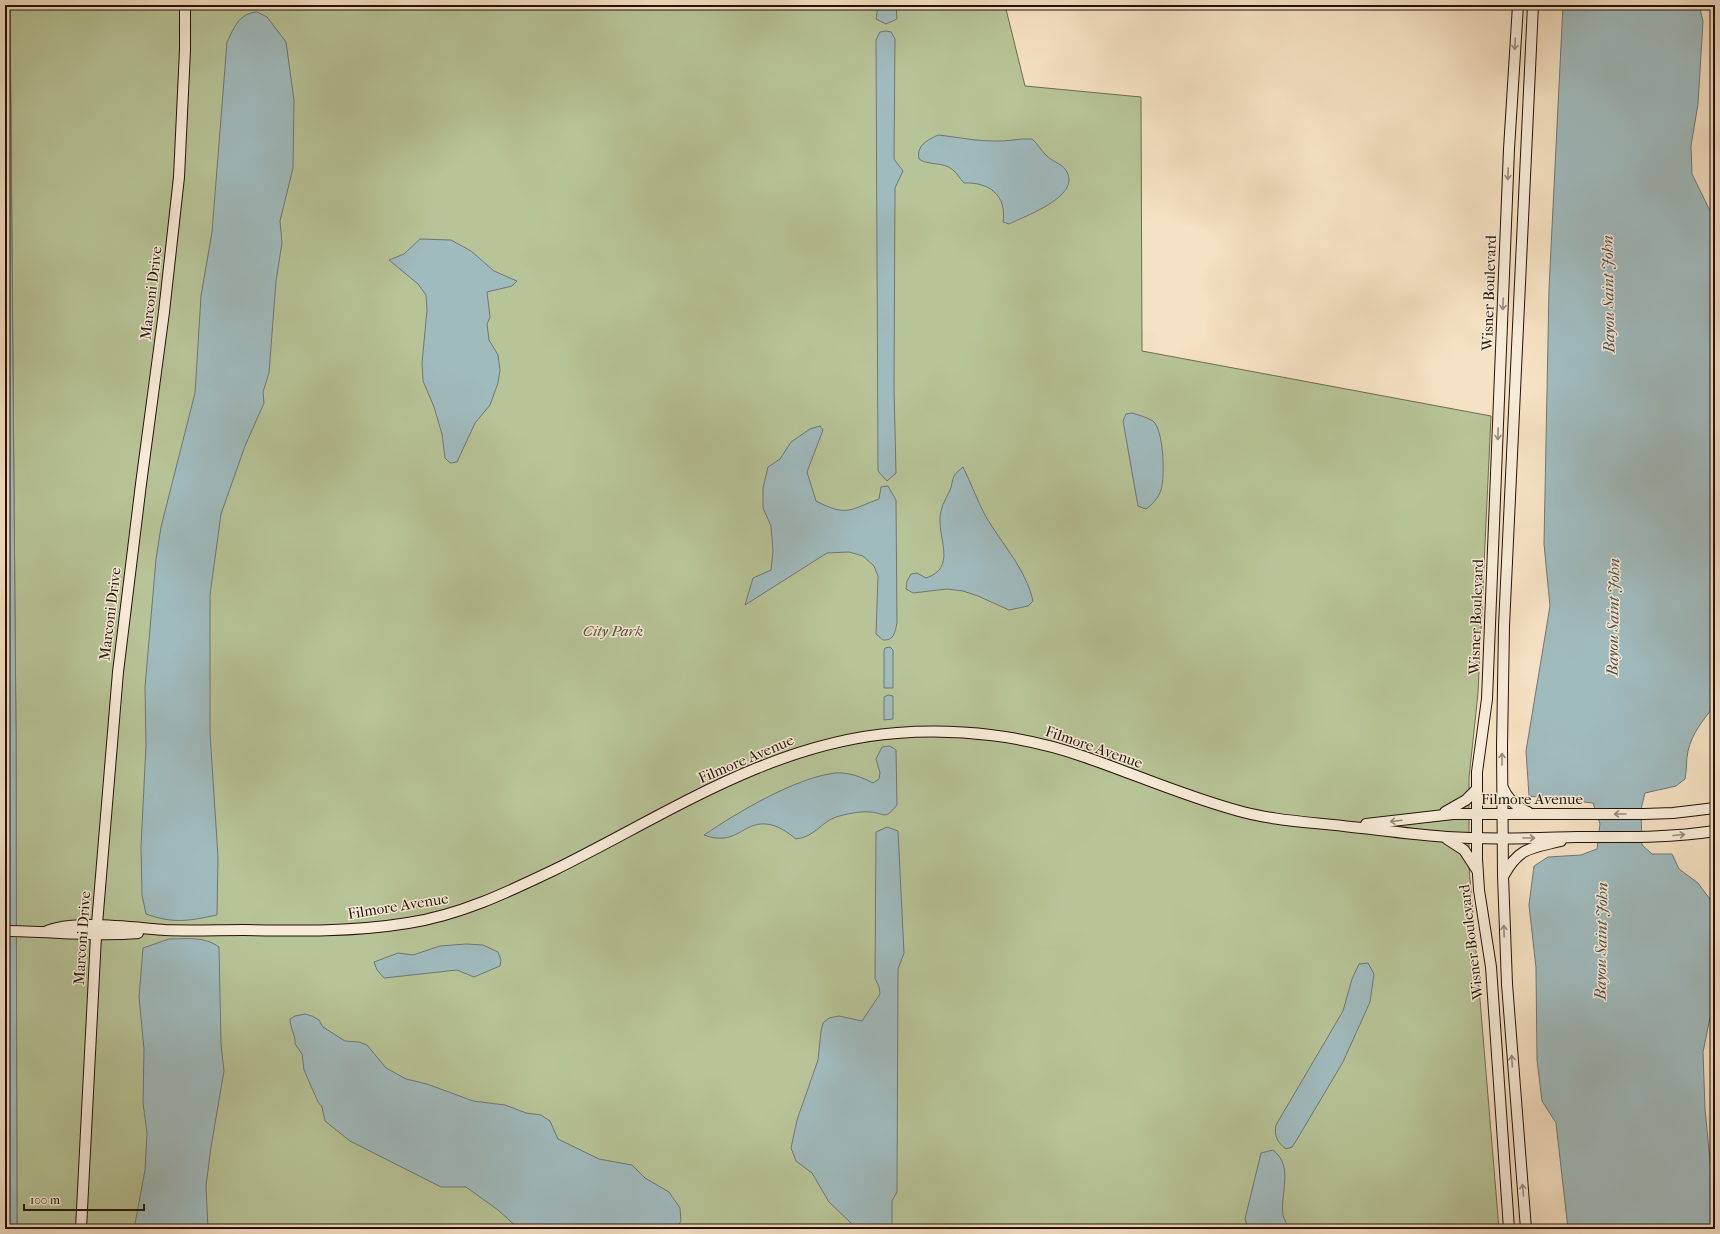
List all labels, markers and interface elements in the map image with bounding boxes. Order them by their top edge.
one-way arrow [1511,37,1519,50]
one-way arrow [1505,167,1512,180]
street label: Wisner Boulevard [1478,234,1500,352]
water label: Bayou Saint John [1597,235,1619,354]
street label: Marconi Drive [136,245,166,341]
one-way arrow [1500,297,1507,310]
one-way arrow [1494,427,1501,440]
street label: Wisner Boulevard [1465,558,1487,676]
water label: Bayou Saint John [1602,558,1624,677]
street label: Marconi Drive [95,566,125,662]
park label: City Park [583,622,643,640]
street label: Filmore Avenue [1043,722,1146,772]
street label: Filmore Avenue [696,731,797,787]
one-way arrow [1498,753,1506,766]
street label: Filmore Avenue [1481,790,1584,808]
one-way arrow [1614,810,1627,818]
one-way arrow [1390,817,1403,825]
one-way arrow [1672,832,1685,839]
one-way arrow [1522,834,1535,842]
water label: Bayou Saint John [1590,882,1612,1001]
street label: Wisner Boulevard [1455,883,1487,1002]
street label: Filmore Avenue [346,889,450,923]
street label: Marconi Drive [70,890,94,986]
one-way arrow [1501,925,1508,938]
one-way arrow [1509,1055,1516,1068]
one-way arrow [1519,1184,1526,1197]
scale bar [24,1186,144,1212]
text: 100 m [30,1193,60,1207]

